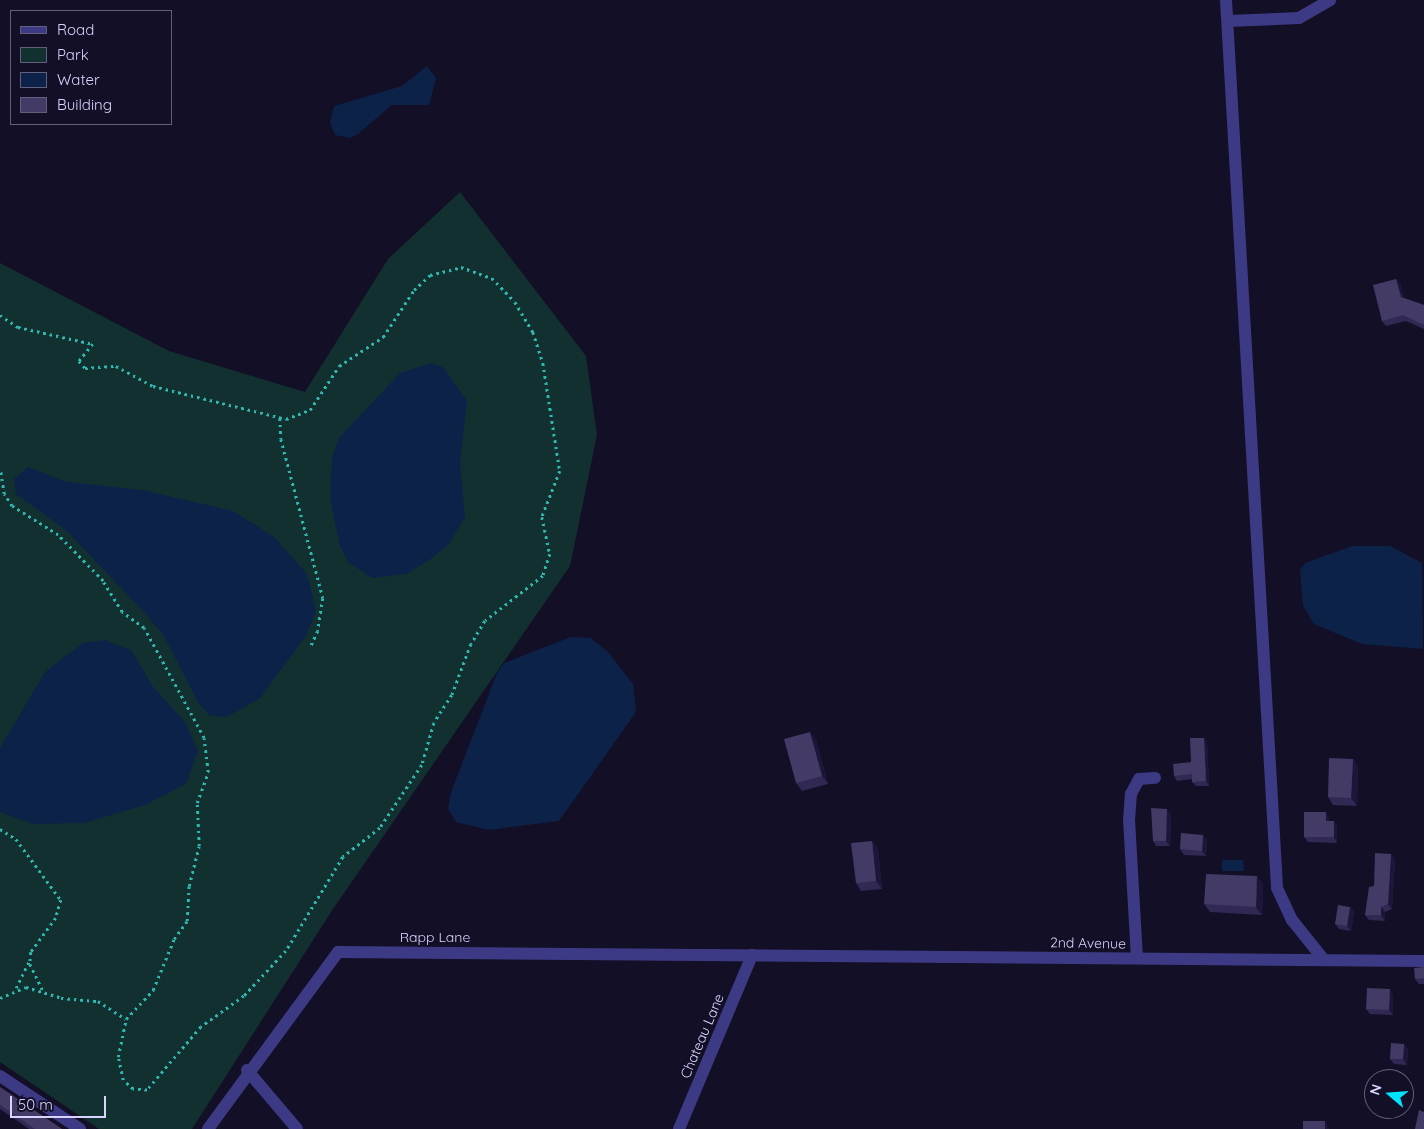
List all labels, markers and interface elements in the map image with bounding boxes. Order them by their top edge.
legend [10,10,172,125]
text: Road [57,20,94,39]
text: Park [57,45,89,64]
text: Water [57,70,100,89]
text: Building [57,95,112,114]
street label: Rapp Lane [400,929,470,945]
street label: 2nd Avenue [1050,934,1126,952]
street label: Chateau Lane [677,991,727,1081]
north arrow [1364,1069,1414,1119]
text: N [1366,1082,1386,1097]
scale bar [12,1086,109,1118]
text: 50 m [18,1095,53,1114]

